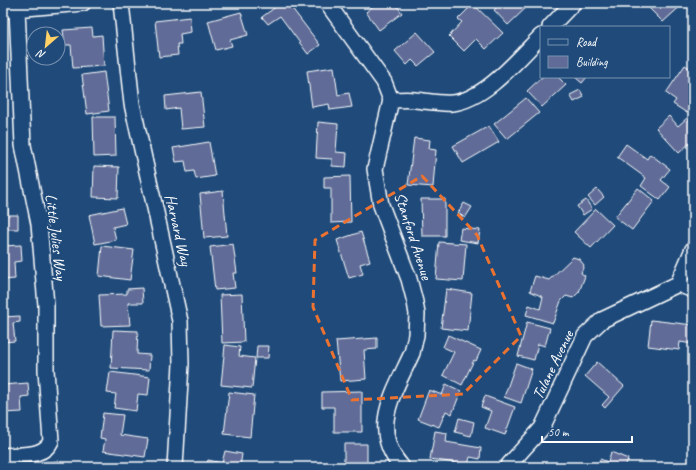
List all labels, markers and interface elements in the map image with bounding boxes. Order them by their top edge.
north arrow [26,26,66,66]
legend [540,26,670,78]
text: Road [576,34,598,50]
text: N [33,46,48,63]
text: Building [576,54,608,70]
street label: Stanford Avenue [390,190,437,284]
street label: Harvard Way [160,192,196,269]
street label: Little Julies Way [41,193,71,283]
street label: Tulane Avenue [528,326,579,403]
scale bar [542,418,632,444]
text: 50 m [548,424,570,440]

